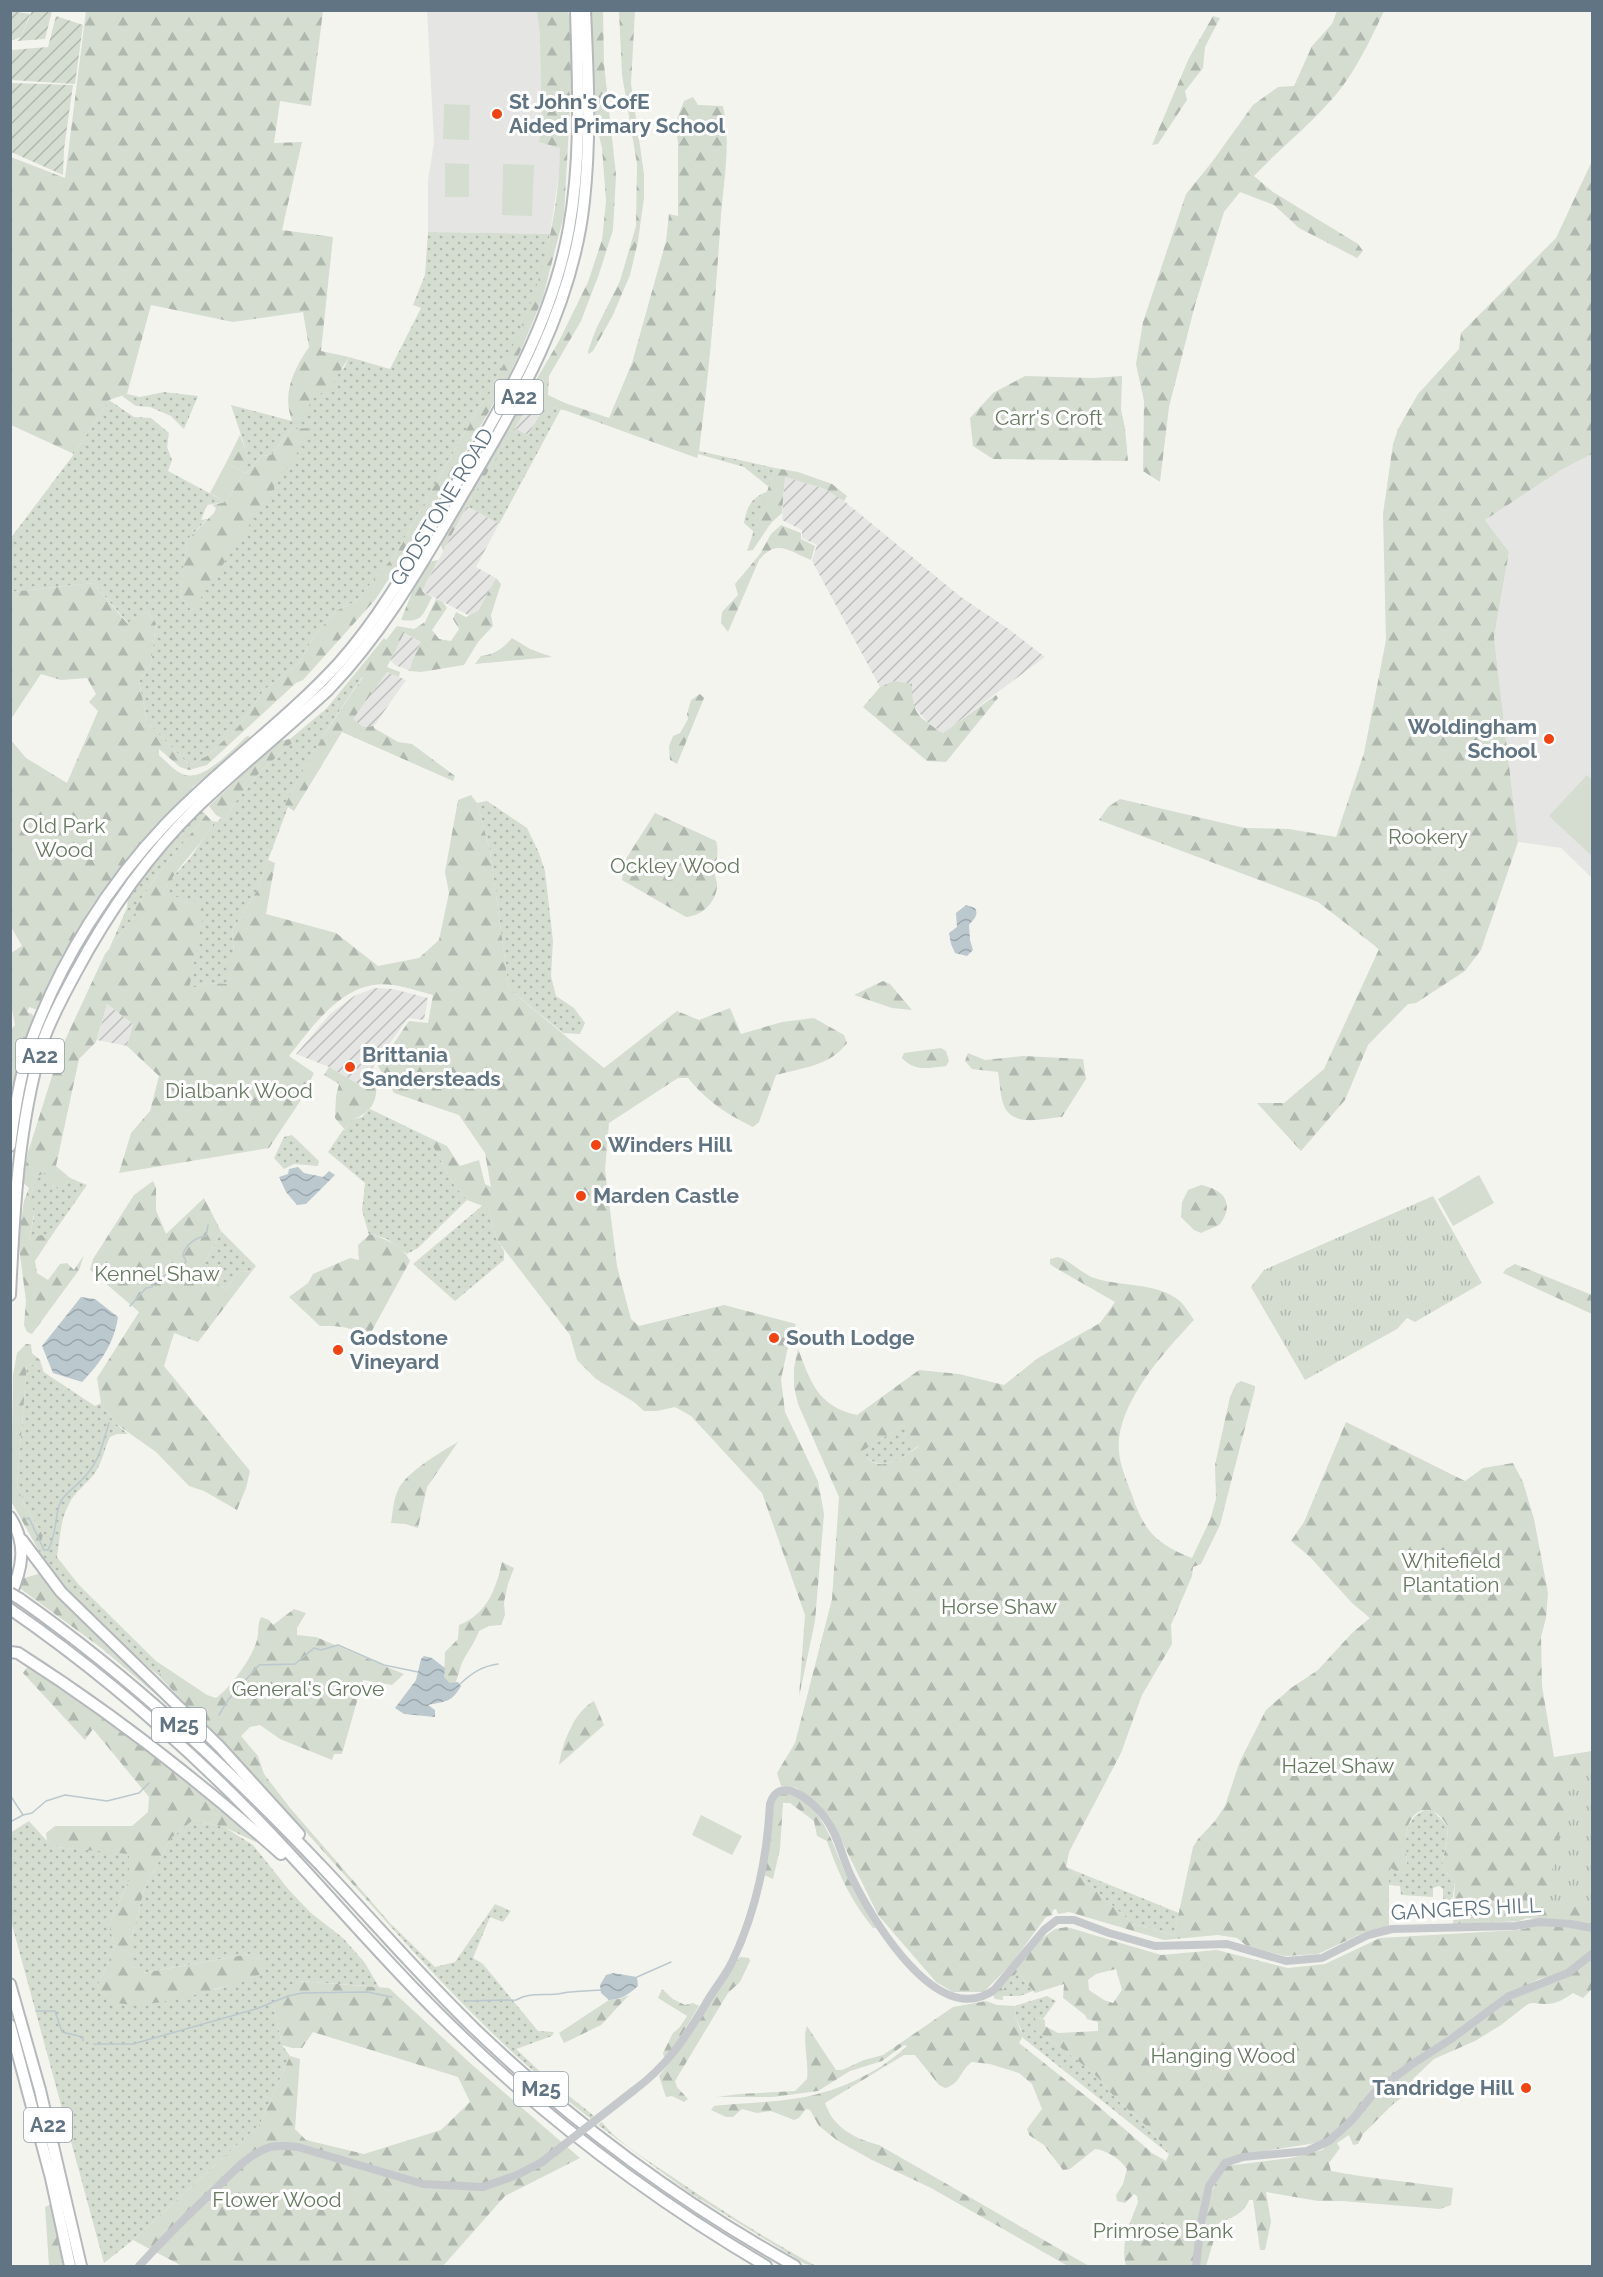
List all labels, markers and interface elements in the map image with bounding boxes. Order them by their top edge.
place label: St John's CofE Aided Primary School [509,89,725,138]
marker: St John's CofE Aided Primary School [490,107,504,121]
road number: A22 [495,380,543,414]
park label: Carr's Croft [995,405,1103,430]
street label: GODSTONE ROAD [385,424,498,590]
place label: Woldingham School [1408,714,1537,763]
marker: Woldingham School [1542,732,1556,746]
park label: Old Park Wood [23,813,105,862]
park label: Rookery [1388,824,1468,849]
park label: Ockley Wood [610,853,740,878]
road number: A22 [16,1039,64,1073]
place label: Brittania Sandersteads [362,1042,501,1091]
marker: Brittania Sandersteads [343,1060,357,1074]
park label: Dialbank Wood [165,1078,313,1103]
place label: Winders Hill [608,1132,732,1157]
marker: Winders Hill [589,1138,603,1152]
place label: Marden Castle [593,1183,739,1208]
marker: Marden Castle [574,1189,588,1203]
park label: Kennel Shaw [94,1261,220,1286]
place label: Godstone Vineyard [350,1325,448,1374]
place label: South Lodge [786,1325,915,1350]
marker: South Lodge [767,1331,781,1345]
marker: Godstone Vineyard [331,1343,345,1357]
park label: Whitefield Plantation [1401,1548,1501,1597]
park label: Horse Shaw [941,1594,1057,1619]
park label: General's Grove [232,1676,384,1701]
road number: M25 [152,1708,206,1742]
park label: Hazel Shaw [1282,1753,1394,1778]
street label: GANGERS HILL [1390,1892,1542,1925]
park label: Hanging Wood [1150,2043,1296,2068]
road number: M25 [514,2072,568,2106]
place label: Tandridge Hill [1372,2075,1514,2100]
marker: Tandridge Hill [1519,2081,1533,2095]
road number: A22 [24,2108,72,2142]
park label: Flower Wood [212,2187,342,2212]
park label: Primrose Bank [1093,2218,1233,2243]

